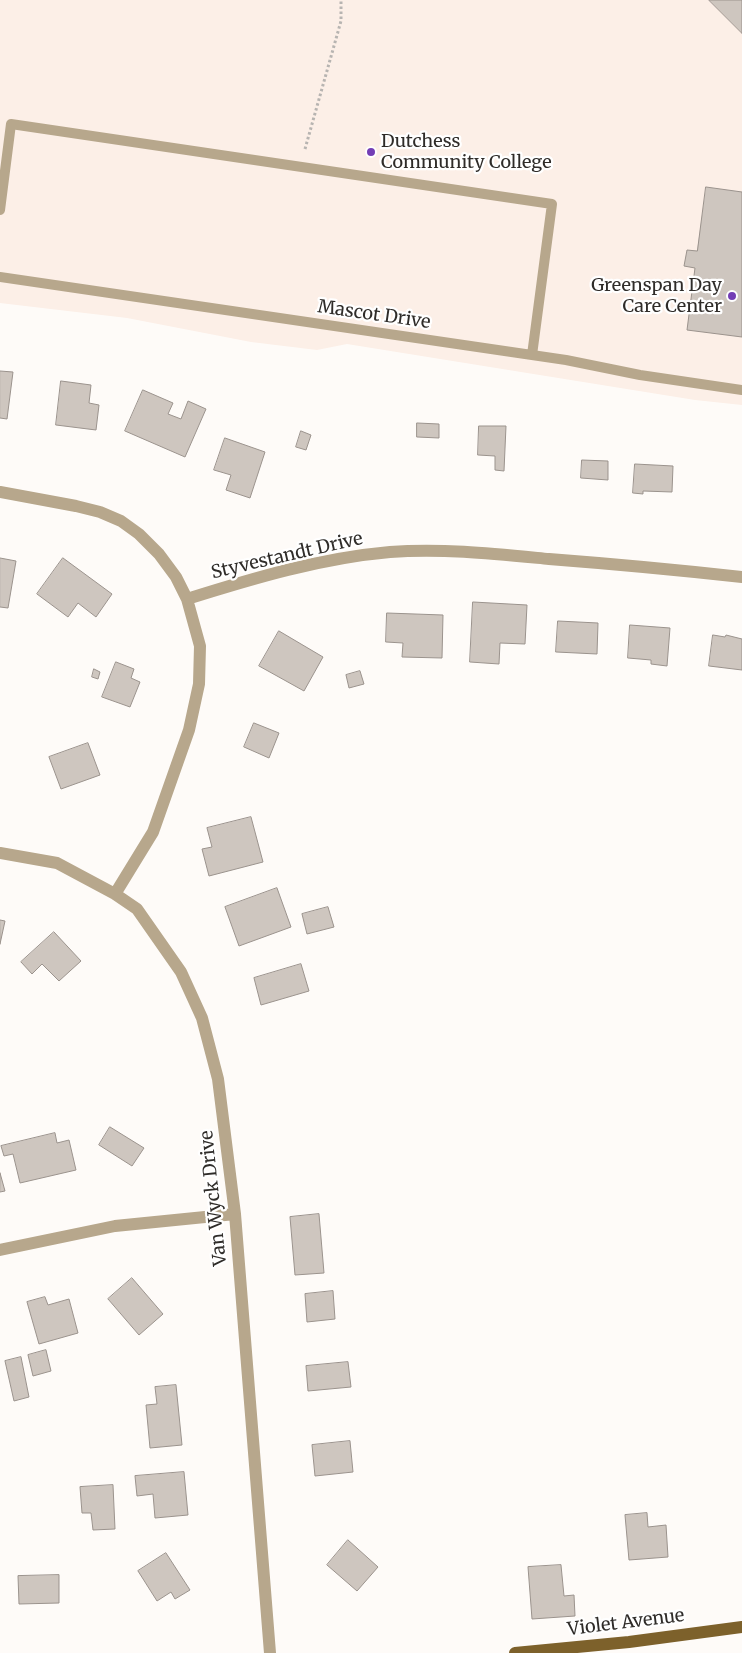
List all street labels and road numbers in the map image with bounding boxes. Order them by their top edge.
street label: Mascot Drive [316,296,432,334]
street label: Styvestandt Drive [209,528,365,584]
street label: Van Wyck Drive [196,1129,232,1267]
street label: Violet Avenue [566,1605,686,1641]

